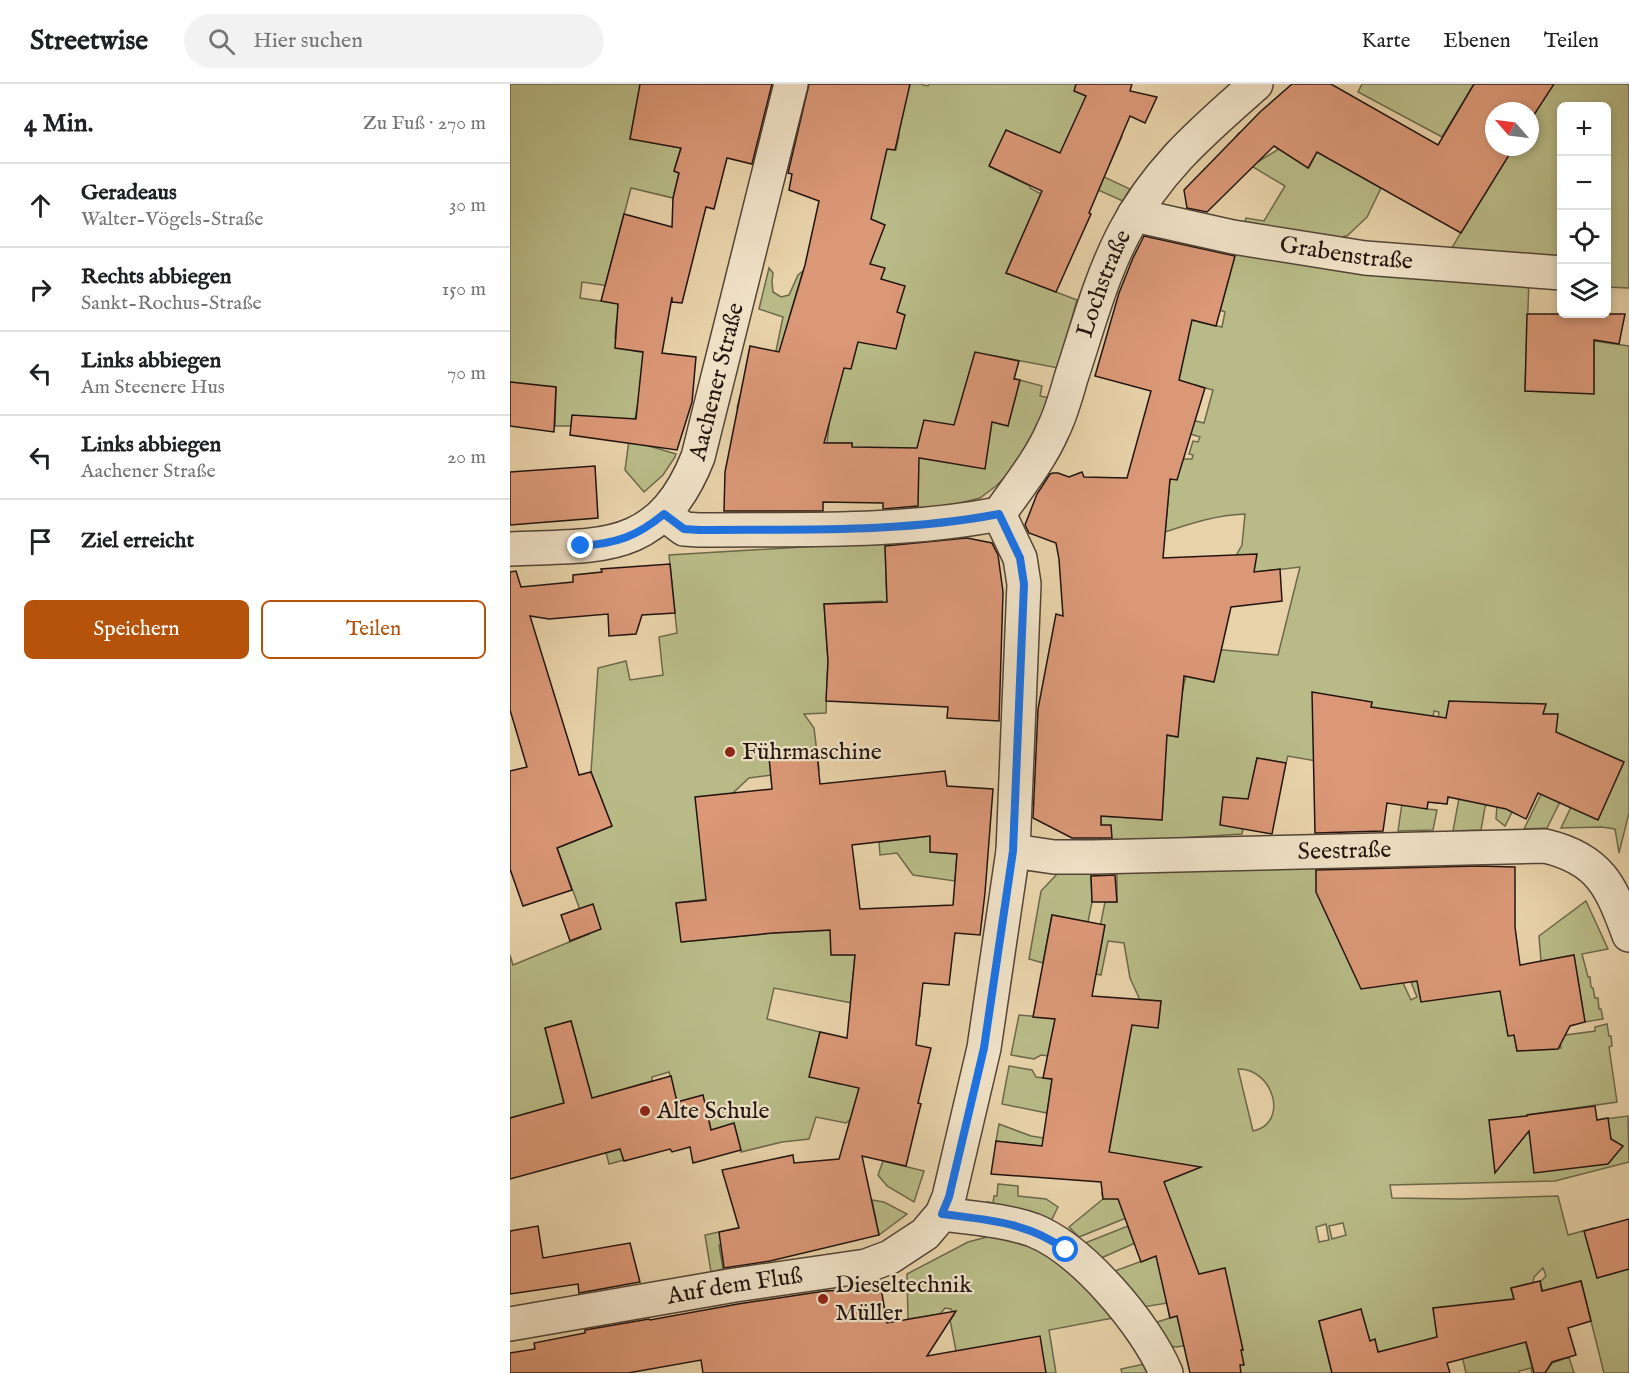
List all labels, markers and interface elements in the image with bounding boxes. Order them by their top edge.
search box [184,14,604,68]
text: Streetwise [30,24,148,59]
icon: search [205,25,238,58]
text: Hier suchen [253,27,363,55]
text: Karte [1362,28,1410,55]
text: Ebenen [1443,28,1511,55]
text: Teilen [1544,28,1599,55]
north arrow [1485,102,1539,156]
map controls [1557,102,1611,318]
button: + [1557,102,1611,156]
text: 4 Min. [24,107,93,140]
text: Zu Fuß · 270 m [363,111,486,136]
button: − [1557,156,1611,210]
text: Geradeaus [81,179,177,207]
icon: ahead [24,189,57,222]
text: 30 m [449,193,486,218]
text: Walter-Vögels-Straße [81,207,264,232]
button: locate [1557,210,1611,264]
street label: Lochstraße [1069,225,1139,341]
street label: Grabenstraße [1277,229,1414,277]
text: Rechts abbiegen [81,263,231,291]
button: layers [1557,264,1611,318]
icon: right [24,273,57,306]
text: 150 m [442,277,486,302]
text: Sankt-Rochus-Straße [81,291,262,316]
street label: Aachener Straße [682,300,751,465]
text: Links abbiegen [81,347,221,375]
icon: left [24,357,57,390]
text: 70 m [447,361,486,386]
text: Am Steenere Hus [81,375,225,400]
text: Links abbiegen [81,431,221,459]
icon: left [24,441,57,474]
text: 20 m [447,445,486,470]
text: Aachener Straße [81,459,216,484]
icon: arrive [24,525,57,558]
text: Ziel erreicht [81,527,194,555]
route end [567,532,593,558]
button: Speichern [24,600,249,659]
button: Teilen [261,600,486,659]
place label: Führmaschine [742,737,882,768]
marker: Führmaschine [723,745,737,759]
street label: Seestraße [1297,834,1392,868]
place label: Alte Schule [656,1096,769,1127]
marker: Alte Schule [638,1104,652,1118]
route start [1052,1236,1078,1262]
street label: Auf dem Fluß [664,1260,805,1312]
place label: Dieseltechnik Müller [835,1270,972,1329]
marker: Dieseltechnik Müller [816,1292,830,1306]

